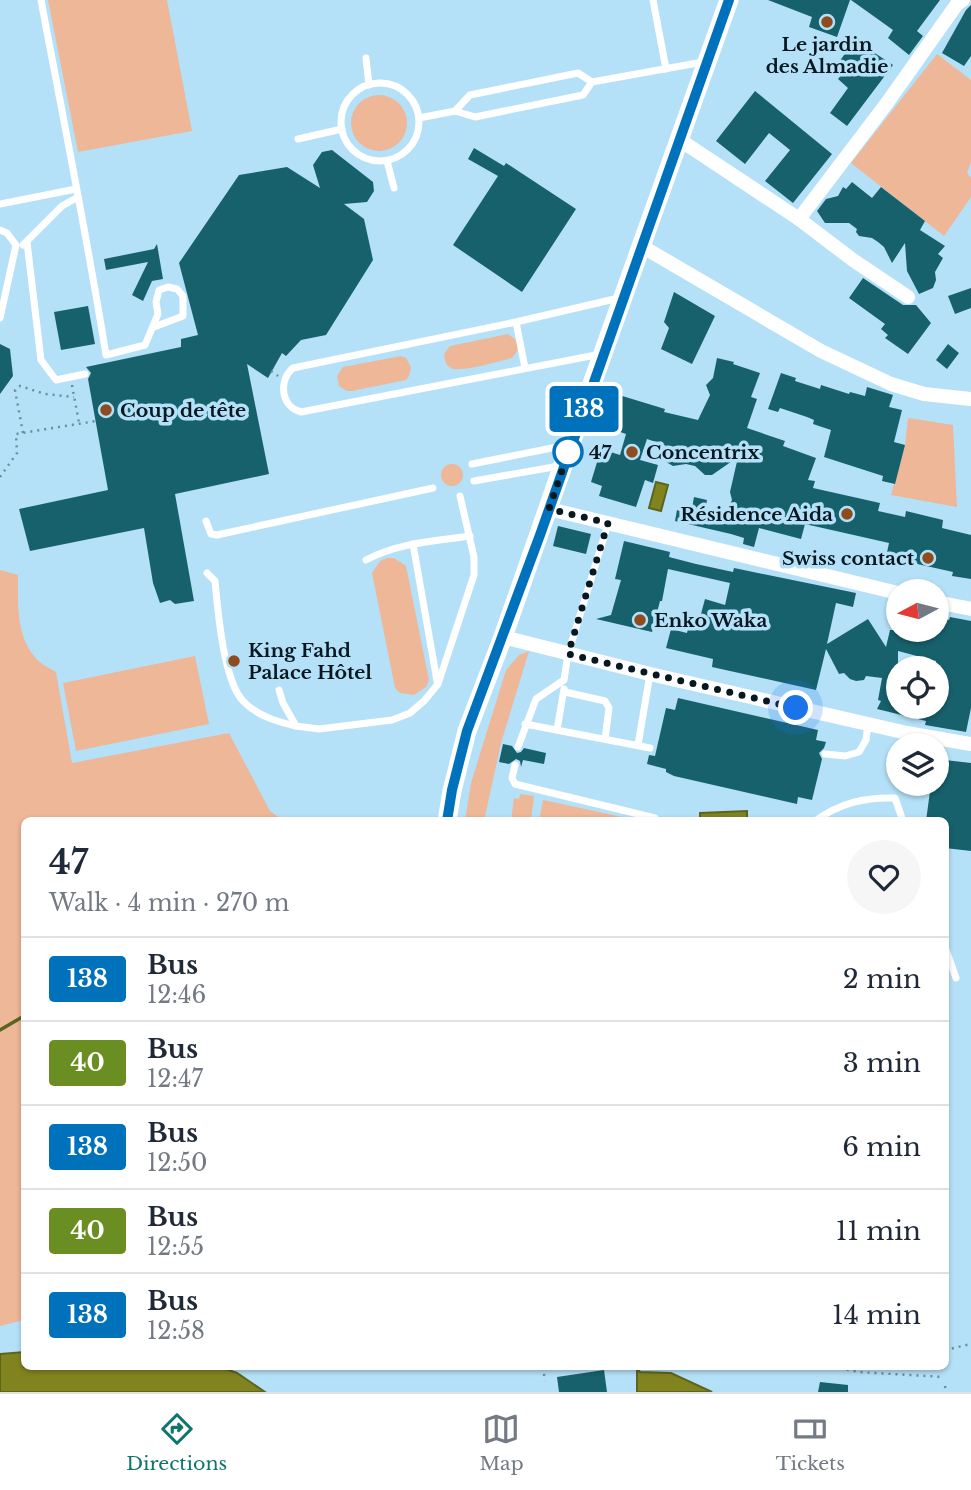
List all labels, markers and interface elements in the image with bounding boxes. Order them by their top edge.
marker: Le jardin des Almadie [819,14,835,30]
place label: Le jardin des Almadie [766,33,888,78]
line badge: 138 [544,386,624,432]
text: 138 [564,394,605,423]
place label: Coup de tête [120,399,246,422]
marker: Coup de tête [98,402,114,418]
marker: 47 [553,437,583,467]
place label: 47 [589,441,613,464]
place label: Concentrix [646,441,760,464]
marker: Concentrix [624,444,640,460]
place label: Résidence Aida [680,503,833,526]
marker: Résidence Aida [839,506,855,522]
place label: Swiss contact [782,547,915,570]
marker: Swiss contact [920,550,936,566]
north arrow [886,579,948,642]
map controls [886,579,949,796]
place label: Enko Waka [654,609,767,632]
marker: Enko Waka [632,612,648,628]
place label: King Fahd Palace Hôtel [248,639,372,684]
marker: King Fahd Palace Hôtel [226,653,242,669]
button: locate [886,656,949,719]
your location [778,690,813,725]
button: layers [886,733,949,796]
button: heart [847,840,921,914]
text: 47 [49,842,88,883]
text: Walk · 4 min · 270 m [49,889,289,917]
text: Bus [147,949,198,981]
text: 2 min [843,963,921,995]
text: 138 [67,964,108,993]
text: 12:46 [147,981,206,1009]
text: Bus [147,1033,198,1065]
text: 3 min [843,1047,921,1079]
text: 40 [70,1048,105,1077]
text: 12:47 [147,1065,203,1093]
text: Bus [147,1117,198,1149]
text: 6 min [842,1131,921,1163]
text: 138 [67,1132,108,1161]
text: 12:50 [147,1149,207,1177]
text: Bus [147,1201,198,1233]
text: 11 min [836,1215,921,1247]
text: 40 [70,1216,105,1245]
text: 12:55 [147,1233,204,1261]
text: Bus [147,1285,198,1317]
text: 14 min [832,1299,921,1331]
text: 138 [67,1300,108,1329]
text: 12:58 [147,1317,205,1345]
tab: Directions [126,1410,227,1475]
tab: Map [479,1410,524,1475]
tab: Tickets [776,1410,845,1475]

